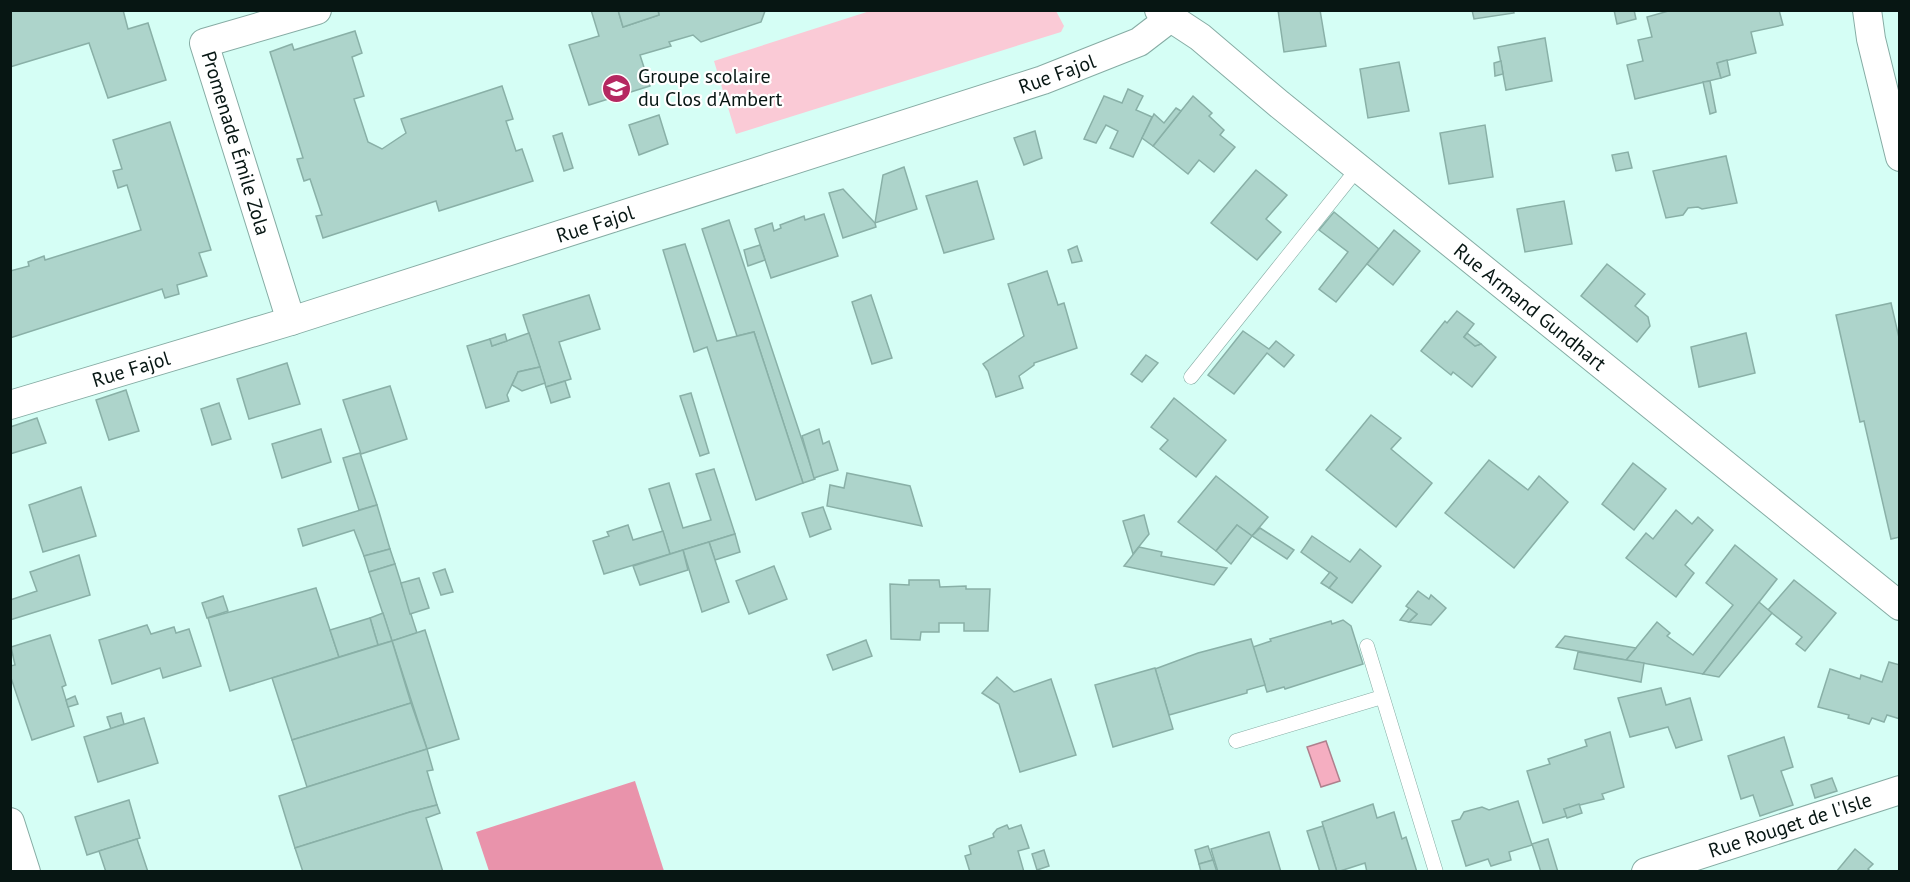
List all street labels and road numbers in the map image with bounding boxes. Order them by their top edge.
street label: Promenade Émile Zola [196,48,276,238]
street label: Rue Fajol [1015,48,1099,100]
street label: Rue Fajol [553,199,637,249]
street label: Rue Armand Gundhart [1448,237,1612,377]
street label: Rue Fajol [89,345,173,393]
street label: Rue Rouget de l'Isle [1705,786,1875,864]

